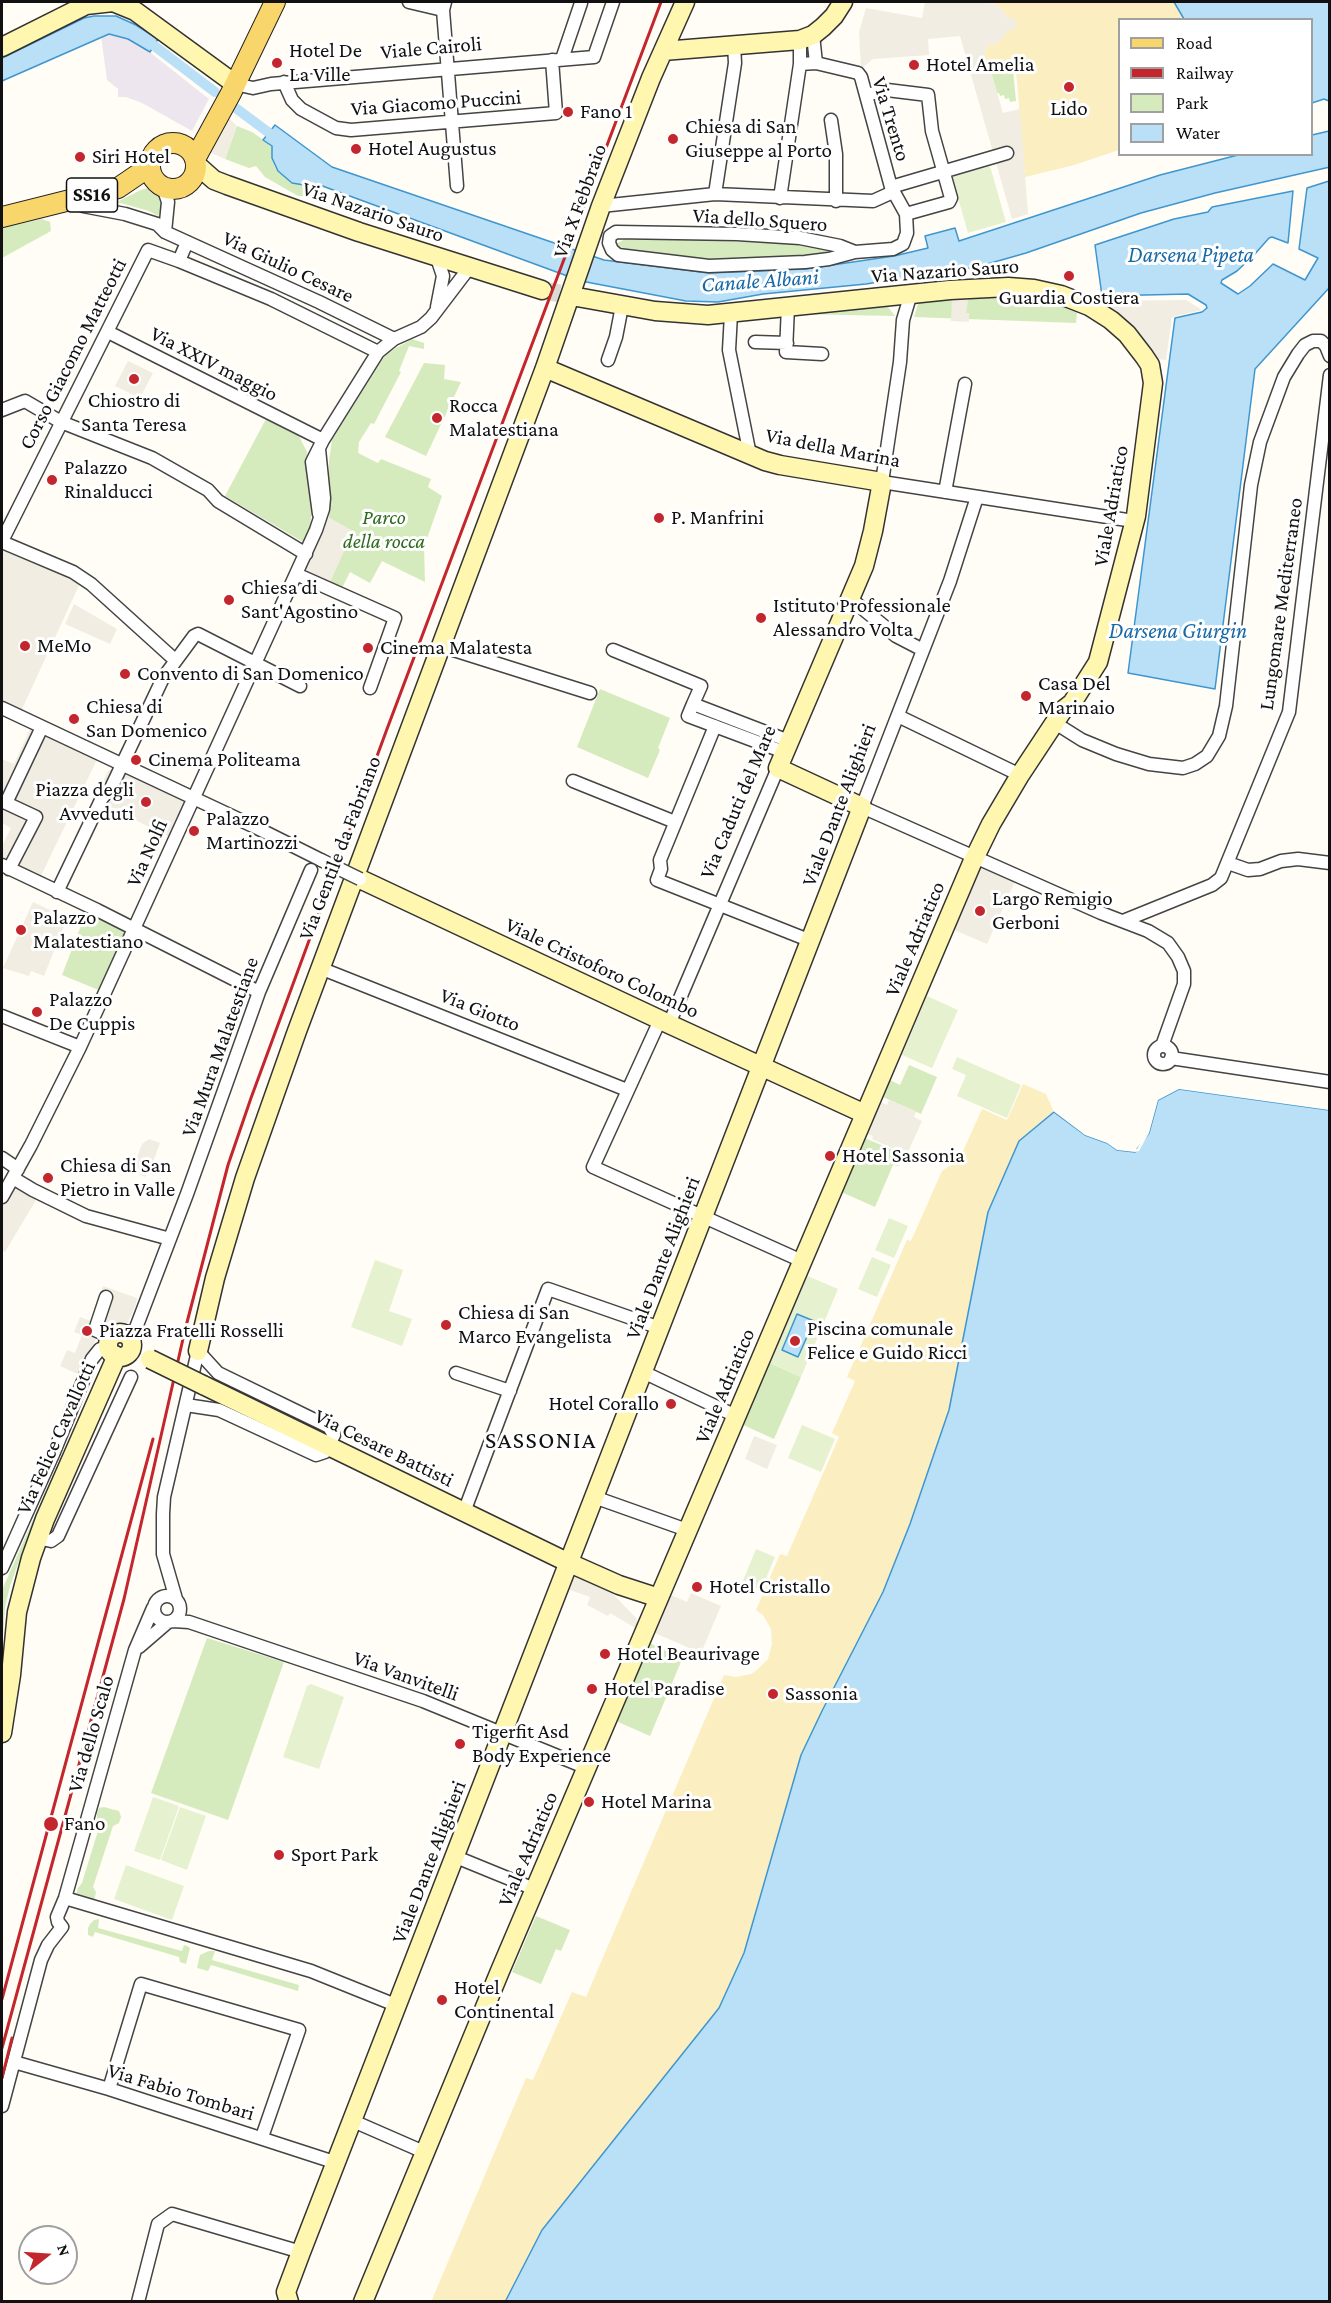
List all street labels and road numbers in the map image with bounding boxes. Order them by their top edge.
street label: Viale Cairoli [379,31,483,65]
street label: Via Trento [866,74,916,164]
street label: Via Giacomo Puccini [350,84,522,122]
street label: Via X Febbraio [548,140,612,262]
street label: Via Nazario Sauro [299,176,447,248]
road number: SS16 [66,178,118,212]
street label: Via dello Squero [692,203,828,237]
street label: Via Giulio Cesare [218,226,358,308]
street label: Via Nazario Sauro [870,253,1020,289]
street label: Corso Giacomo Matteotti [14,254,132,454]
street label: Via XXIV maggio [146,321,282,407]
street label: Via della Marina [763,423,903,473]
street label: Viale Adriatico [1088,443,1134,569]
street label: Lungomare Mediterraneo [1254,496,1308,712]
street label: Viale Dante Alighieri [796,720,882,890]
street label: Via Caduti del Mare [694,721,782,883]
street label: Via Gentile da Fabriano [293,752,387,944]
street label: Via Nolfi [121,815,173,891]
street label: Viale Adriatico [879,878,951,1000]
street label: Viale Cristoforo Colombo [501,912,703,1024]
street label: Via Mura Malatestiane [176,954,264,1140]
street label: Via Giotto [436,983,524,1037]
street label: Viale Dante Alighieri [620,1173,706,1343]
street label: Viale Adriatico [689,1325,761,1447]
street label: Via Felice Cavallotti [11,1358,101,1518]
street label: Via Cesare Battisti [310,1403,458,1493]
street label: Via Vanvitelli [350,1645,462,1707]
street label: Via dello Scalo [62,1673,120,1795]
street label: Viale Dante Alighieri [386,1777,472,1947]
street label: Viale Adriatico [492,1788,564,1910]
street label: Via Fabio Tombari [104,2058,258,2126]

